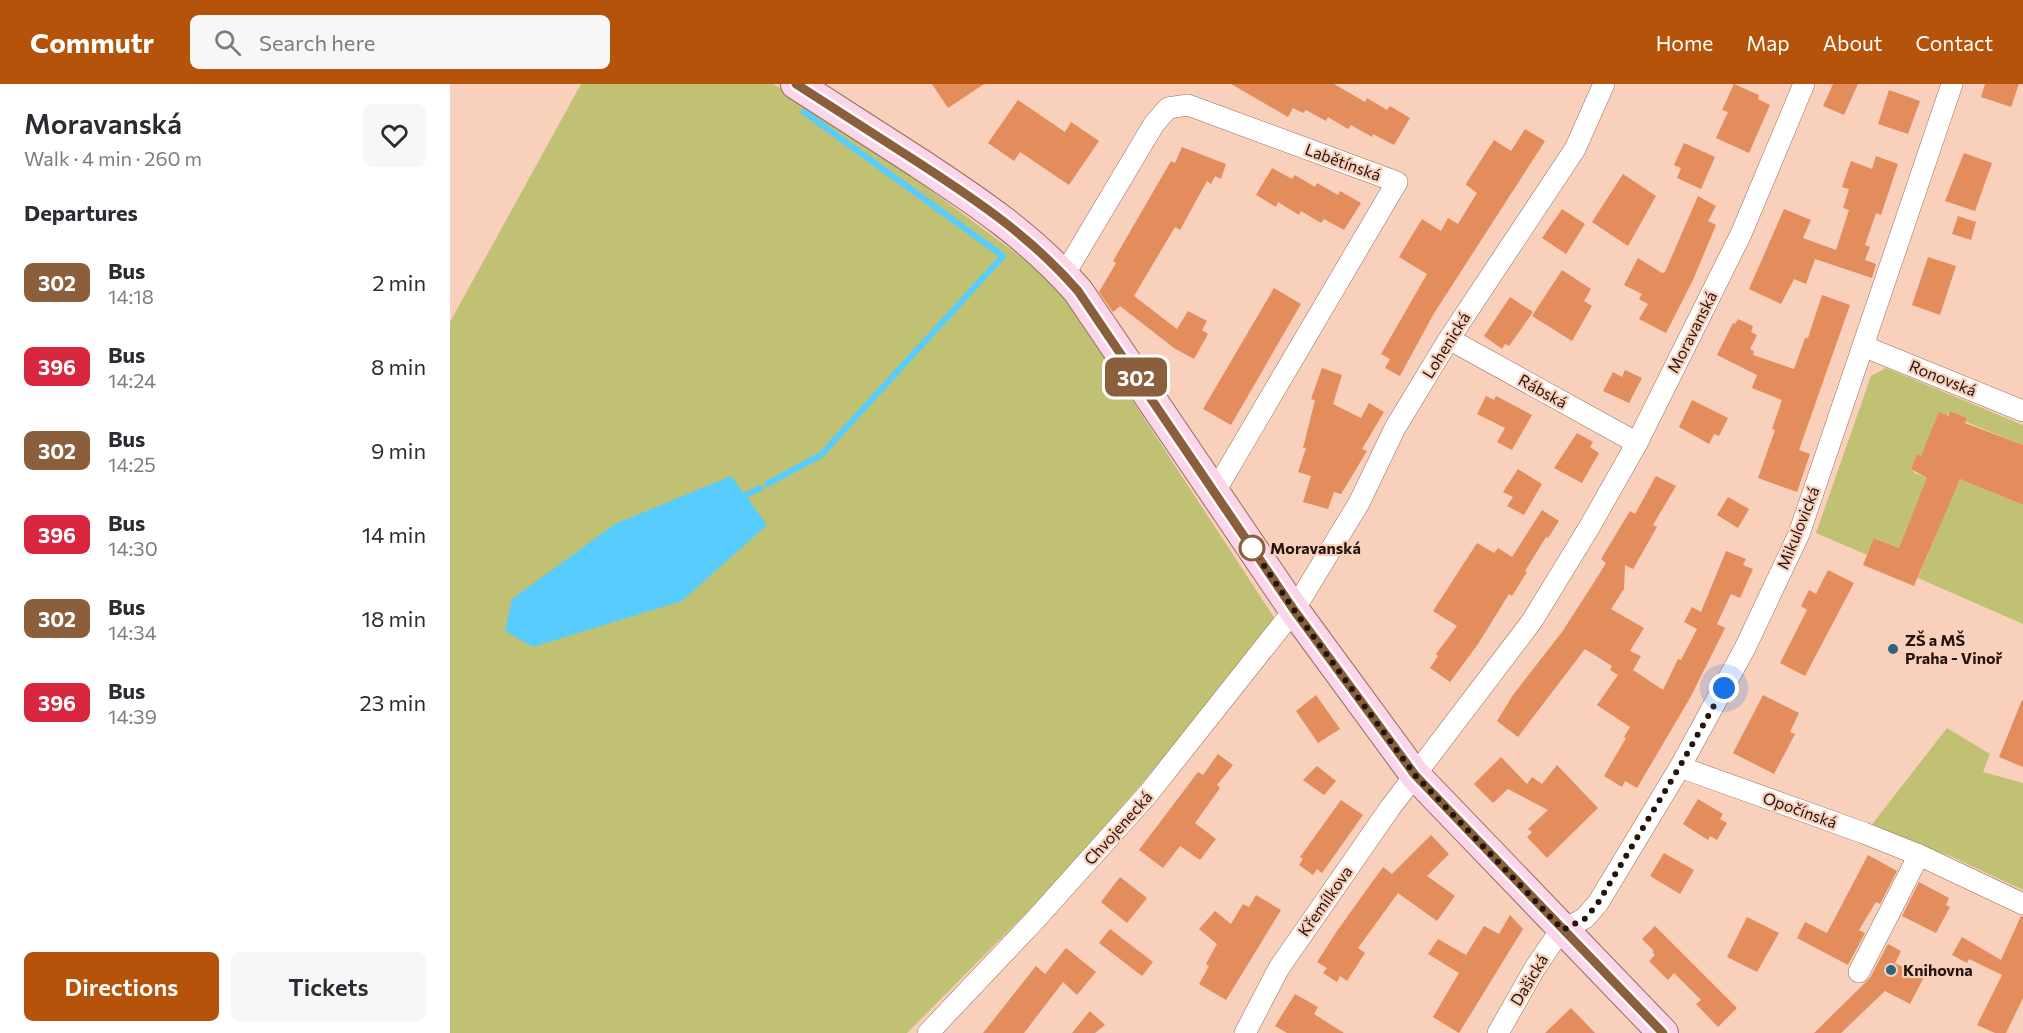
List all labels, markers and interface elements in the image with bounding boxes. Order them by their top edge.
search box [190,15,610,69]
text: Commutr [30,25,154,59]
icon: search [211,26,244,59]
text: Search here [259,29,375,56]
text: Home [1656,30,1713,55]
text: Map [1746,30,1790,55]
text: About [1823,30,1882,55]
text: Contact [1915,30,1993,55]
button: heart [363,104,426,167]
text: Moravanská [24,106,182,140]
street label: Labětínská [1303,139,1384,184]
text: Walk · 4 min · 260 m [24,146,202,170]
text: Departures [24,199,138,226]
text: Bus [108,257,145,284]
text: 2 min [372,269,426,296]
text: 302 [38,270,76,295]
text: 14:18 [108,284,154,308]
street label: Moravanská [1663,288,1720,376]
street label: Lohenická [1418,308,1473,381]
text: Bus [108,341,145,368]
text: 8 min [371,353,426,380]
text: 396 [38,354,76,379]
street label: Ronovská [1907,356,1979,400]
line badge: 302 [1102,358,1170,396]
text: 302 [1117,365,1155,390]
text: 14:24 [108,368,156,392]
street label: Rábská [1516,370,1571,412]
text: Bus [108,425,145,452]
text: 9 min [371,437,426,464]
text: 302 [38,438,76,463]
text: 14:25 [108,452,156,476]
street label: Mikulovická [1772,484,1823,572]
text: Bus [108,509,145,536]
text: 14 min [362,521,426,548]
text: 396 [38,522,76,547]
marker: Moravanská [1239,535,1265,561]
text: 14:30 [108,536,158,560]
place label: Moravanská [1270,538,1361,557]
text: Bus [108,593,145,620]
text: 18 min [362,605,426,632]
text: 302 [38,606,76,631]
text: 14:34 [108,620,157,644]
place label: ZŠ a MŠ Praha - Vinoř [1905,630,2003,667]
marker: ZŠ a MŠ Praha - Vinoř [1886,642,1900,656]
your location [1709,673,1739,703]
text: Bus [108,677,145,704]
text: 23 min [360,689,426,716]
text: 396 [38,690,76,715]
text: 14:39 [108,704,157,728]
street label: Chvojenecká [1080,787,1156,868]
street label: Opočínská [1760,787,1840,832]
street label: Křemílkova [1293,862,1356,940]
street label: Dašická [1506,951,1551,1009]
button: Directions [24,952,219,1021]
button: Tickets [231,952,426,1021]
place label: Knihovna [1903,960,1973,979]
marker: Knihovna [1884,963,1898,977]

